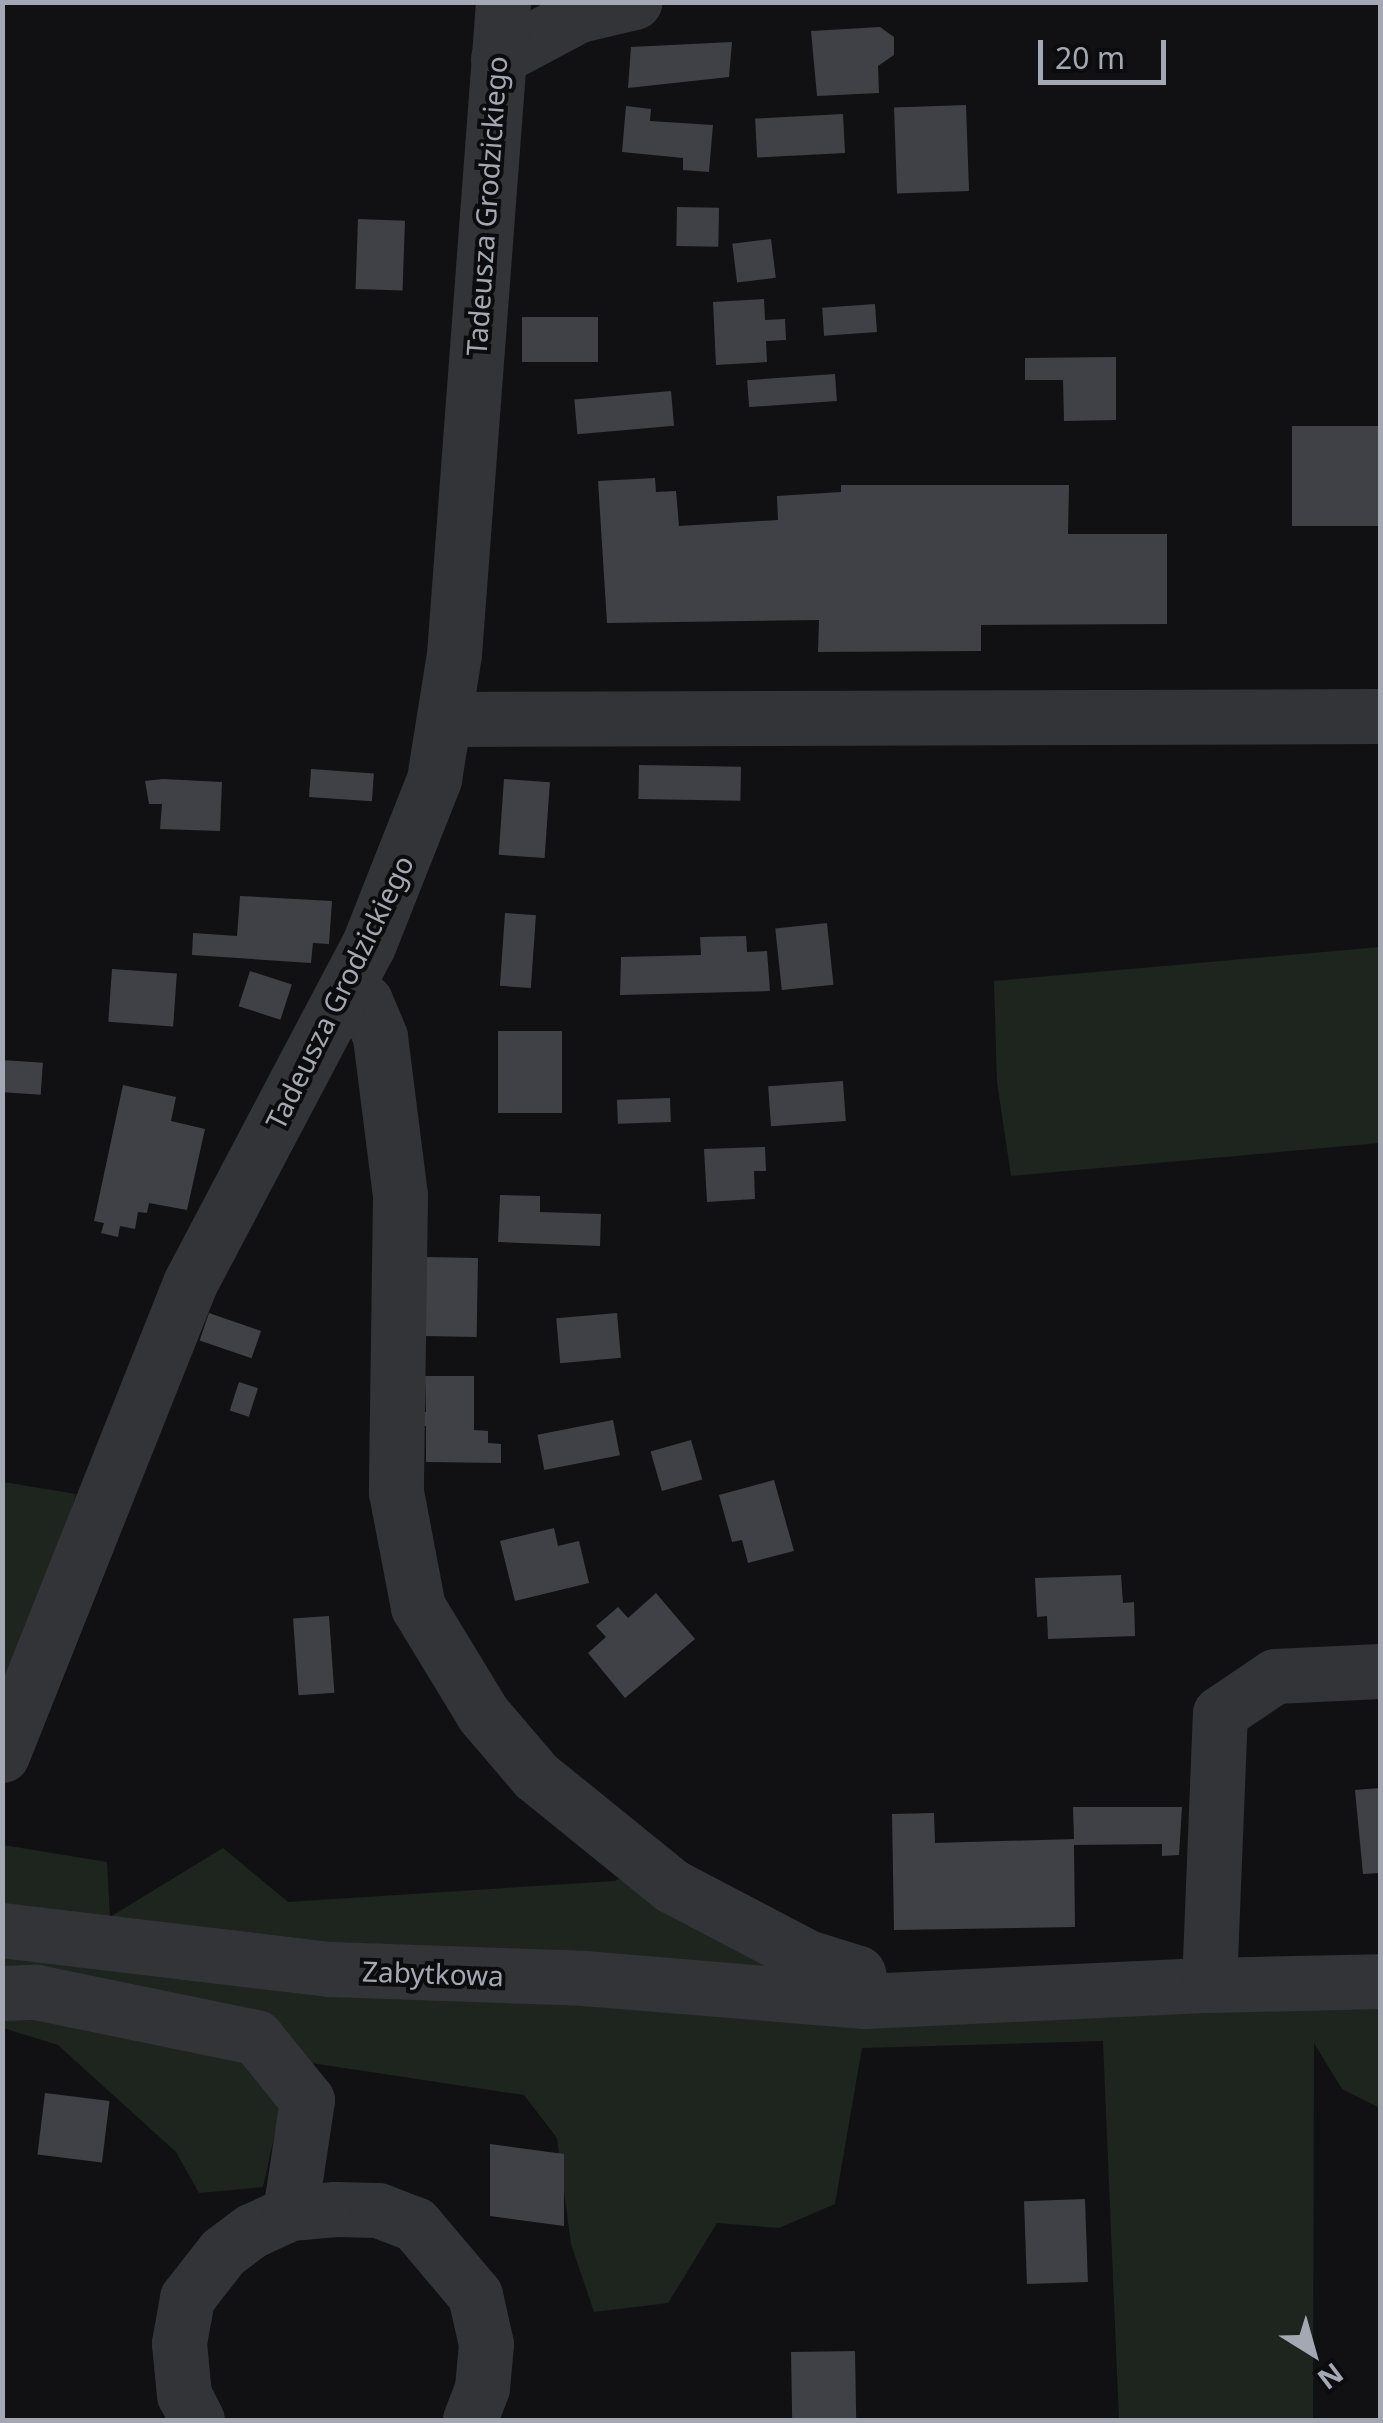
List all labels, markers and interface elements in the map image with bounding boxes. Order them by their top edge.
scale bar [1043,20,1170,82]
text: 20 m [1055,37,1125,78]
street label: Tadeusza Grodzickiego [459,55,513,357]
street label: Tadeusza Grodzickiego [258,850,420,1134]
street label: Zabytkowa [362,1954,504,1992]
north arrow [1263,2303,1363,2403]
text: N [1311,2355,1352,2399]

